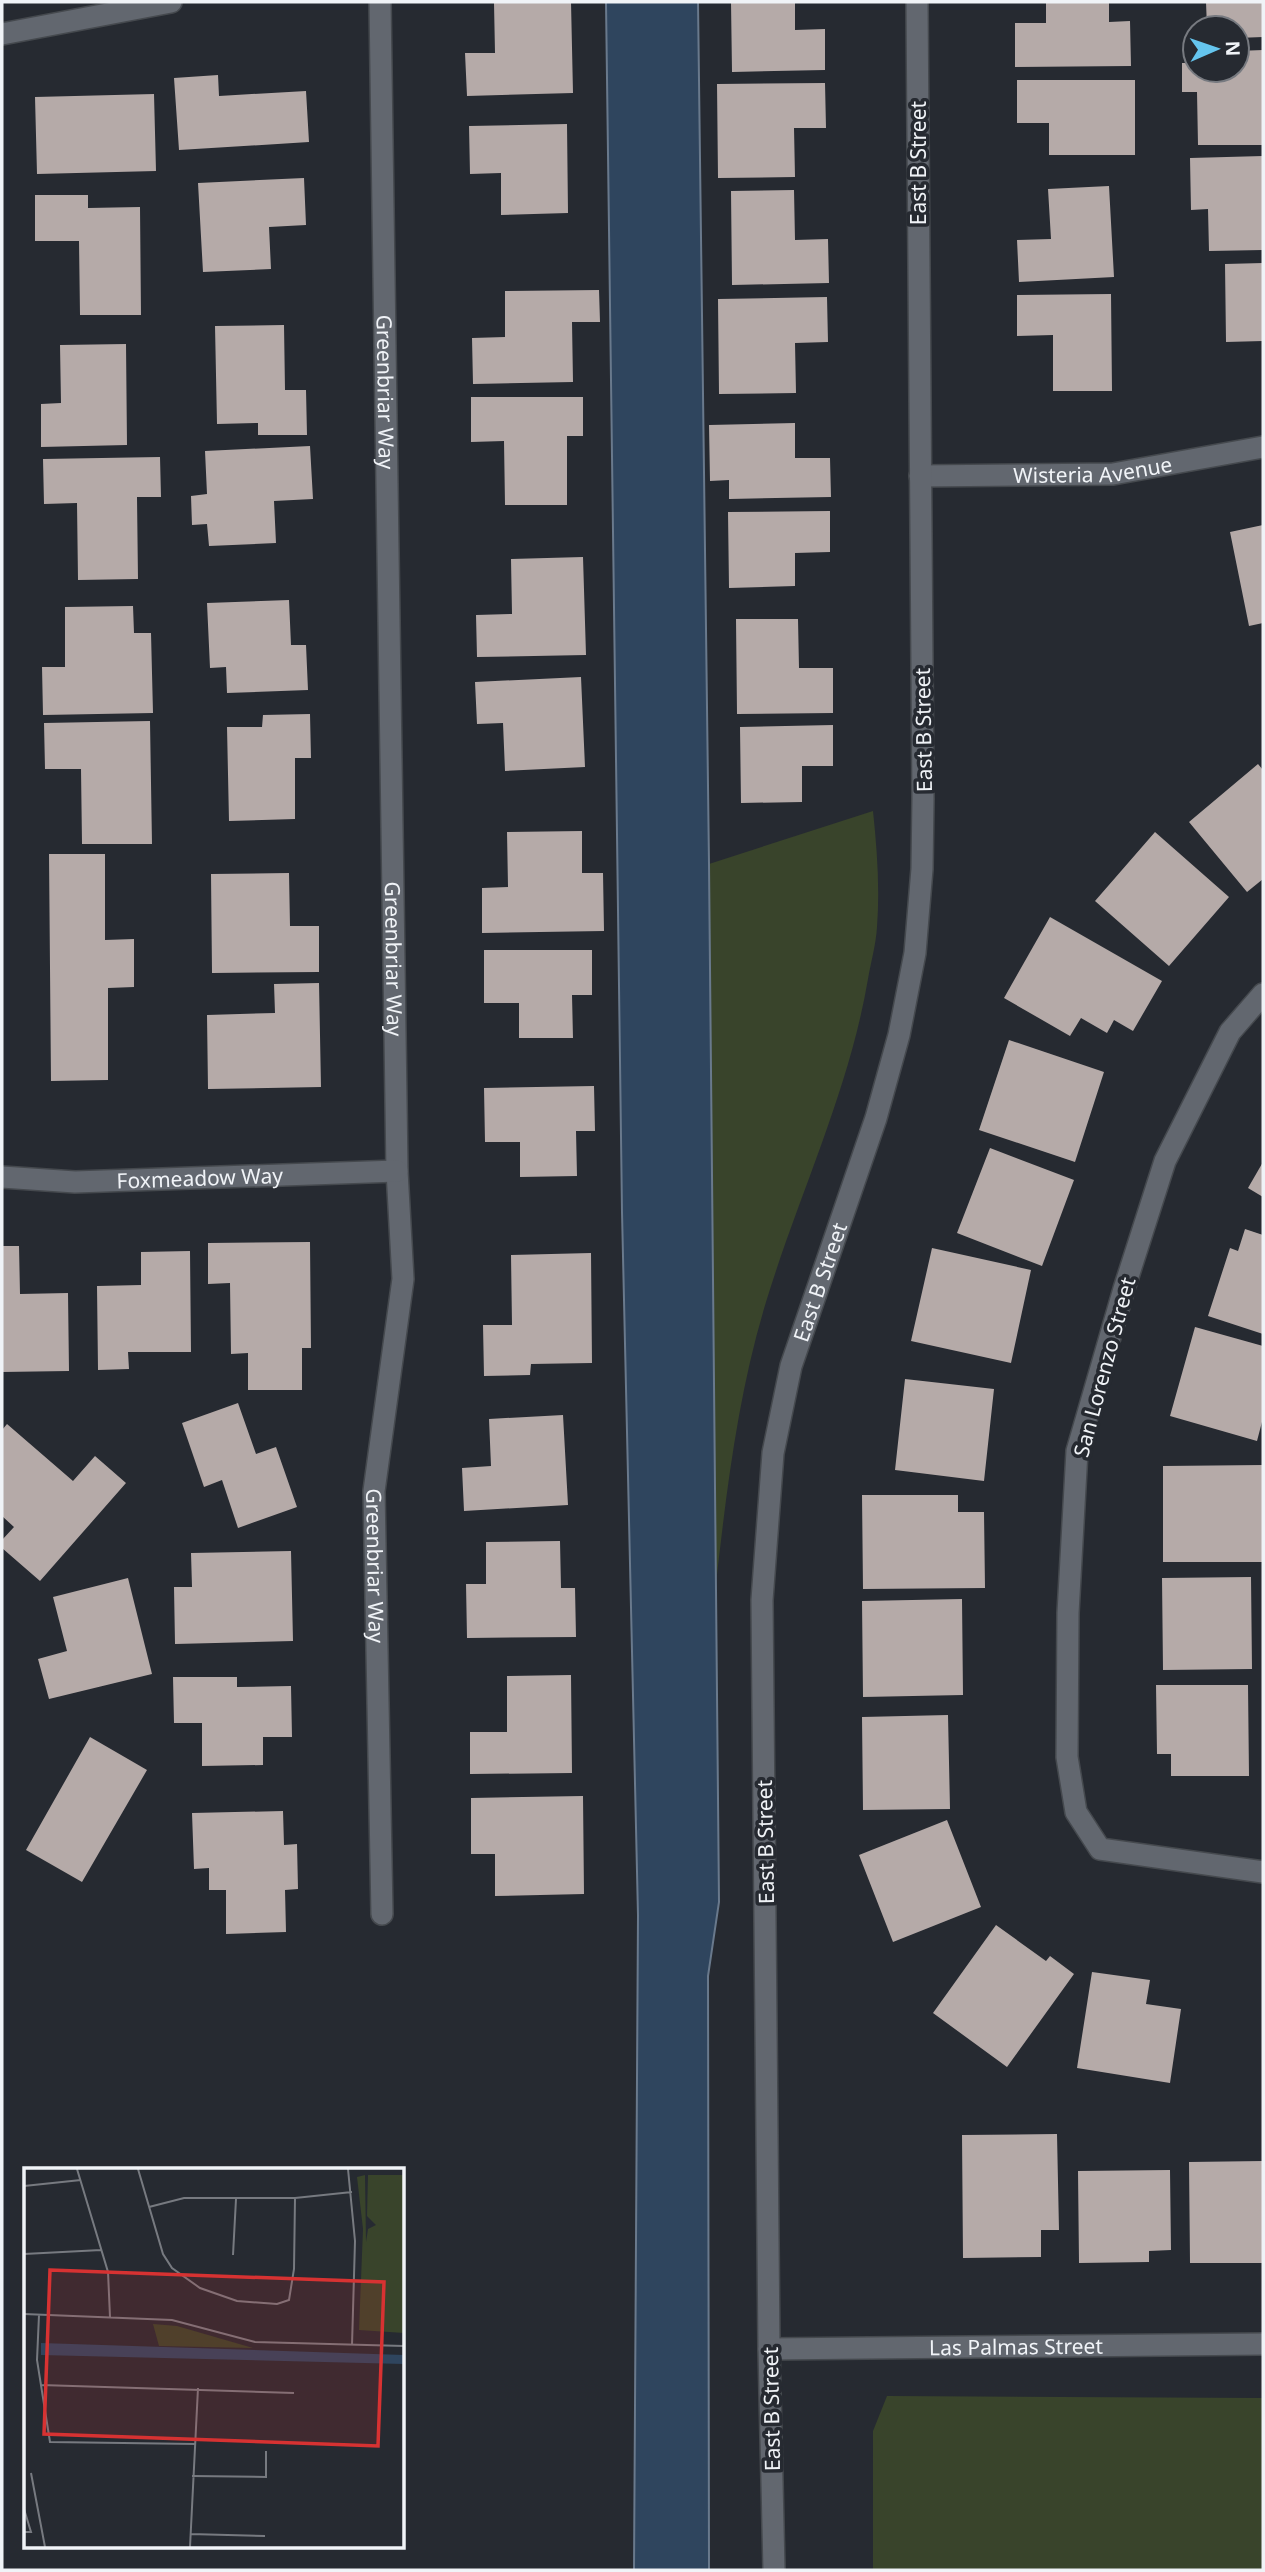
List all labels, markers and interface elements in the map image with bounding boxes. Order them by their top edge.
north arrow [1181,14,1251,84]
text: N [1220,40,1246,57]
street label: East B Street [904,100,932,225]
street label: Greenbriar Way [371,314,401,470]
street label: Wisteria Avenue [1013,450,1174,489]
street label: East B Street [908,667,938,792]
street label: Greenbriar Way [379,881,409,1037]
street label: Foxmeadow Way [116,1161,284,1195]
street label: East B Street [786,1218,853,1346]
street label: San Lorenzo Street [1067,1274,1142,1460]
street label: Greenbriar Way [360,1488,391,1644]
street label: East B Street [750,1779,780,1904]
inset map [24,2168,404,2548]
street label: Las Palmas Street [929,2332,1103,2361]
street label: East B Street [756,2346,786,2471]

